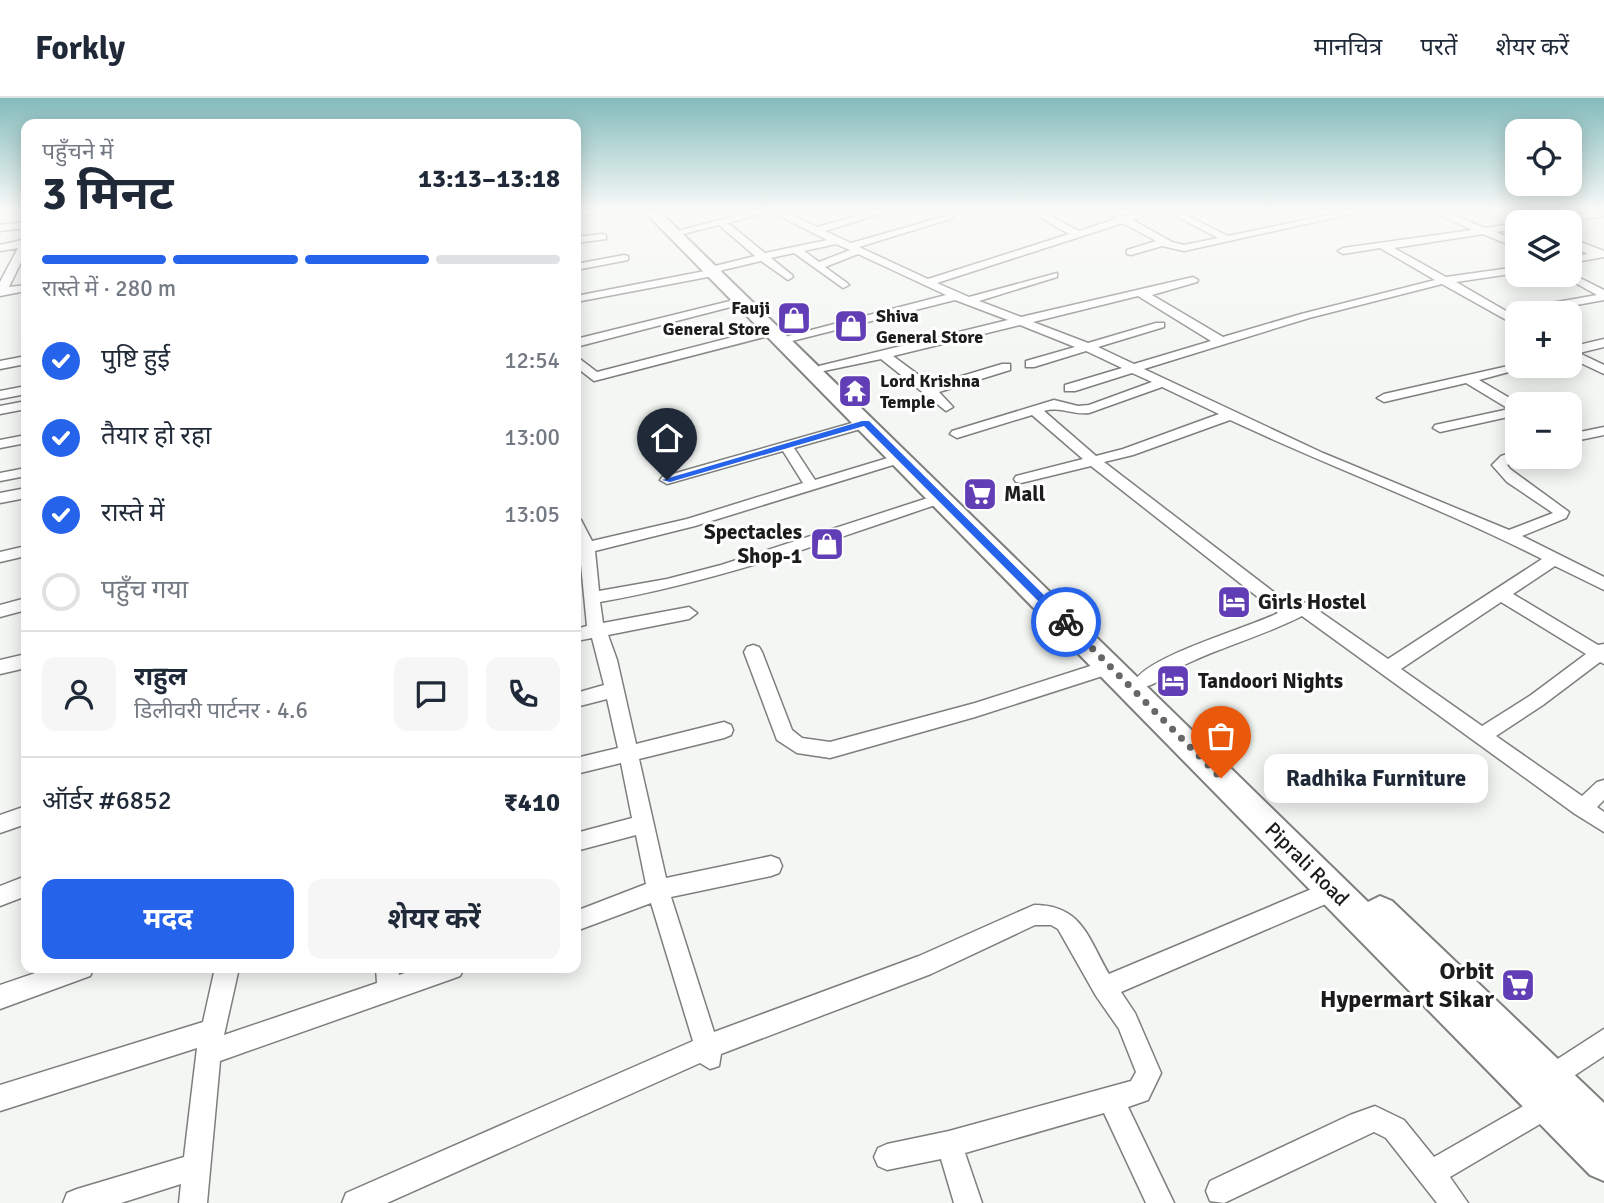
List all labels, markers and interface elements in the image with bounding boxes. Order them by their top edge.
text: Forkly [35,28,125,69]
text: मानचित्र [1314,32,1382,62]
text: परतें [1420,32,1457,62]
text: शेयर करें [1495,32,1569,62]
map controls [1505,119,1582,469]
button: locate [1505,119,1582,196]
text: पहुँचने में [42,137,113,166]
text: 13:13–13:18 [418,163,560,195]
text: 3 मिनट [42,166,174,222]
button: layers [1505,210,1582,287]
text: रास्ते में · 280 m [42,274,176,303]
place label: Fauji General Store [663,297,770,340]
shop icon: Fauji General Store [775,299,813,337]
button: + [1505,301,1582,378]
place label: Shiva General Store [876,305,983,348]
shop icon: Shiva General Store [832,307,870,345]
icon: check [42,342,80,380]
text: पुष्टि हुई [101,343,170,375]
text: 12:54 [504,346,560,375]
place label: Lord Krishna Temple [880,370,980,413]
temple icon: Lord Krishna Temple [836,372,874,410]
button: − [1505,392,1582,469]
pin [637,408,697,480]
icon: check [42,419,80,457]
icon: home [648,419,686,457]
text: तैयार हो रहा [101,420,211,452]
text: 13:00 [504,423,560,452]
supermarket icon: Mall [961,475,999,513]
place label: Mall [1004,481,1046,507]
icon: check [42,496,80,534]
text: रास्ते में [101,497,165,529]
text: 13:05 [504,500,560,529]
place label: Spectacles Shop-1 [704,519,802,569]
shop icon: Spectacles Shop-1 [808,525,846,563]
text: पहुँच गया [101,574,188,606]
hotel icon: Girls Hostel [1215,583,1253,621]
courier [1031,587,1101,657]
place label: Girls Hostel [1258,589,1367,615]
icon: bike [1047,603,1085,641]
button: person [42,657,116,731]
button: chat [394,657,468,731]
button: phone [486,657,560,731]
text: राहुल [134,661,187,693]
hotel icon: Tandoori Nights [1154,662,1192,700]
place label: Tandoori Nights [1198,668,1343,694]
text: डिलीवरी पार्टनर · 4.6 [134,696,308,725]
pin [1191,706,1251,778]
icon: bag [1202,717,1240,755]
callout: Radhika Furniture [1263,754,1487,802]
text: Radhika Furniture [1286,764,1466,793]
text: ऑर्डर #6852 [42,785,172,817]
text: ₹410 [504,787,560,819]
street label: Piprali Road [1260,817,1354,911]
button: मदद [42,879,294,959]
button: शेयर करें [308,879,560,959]
place label: Orbit Hypermart Sikar [1320,956,1494,1014]
supermarket icon: Orbit Hypermart Sikar [1499,966,1537,1004]

